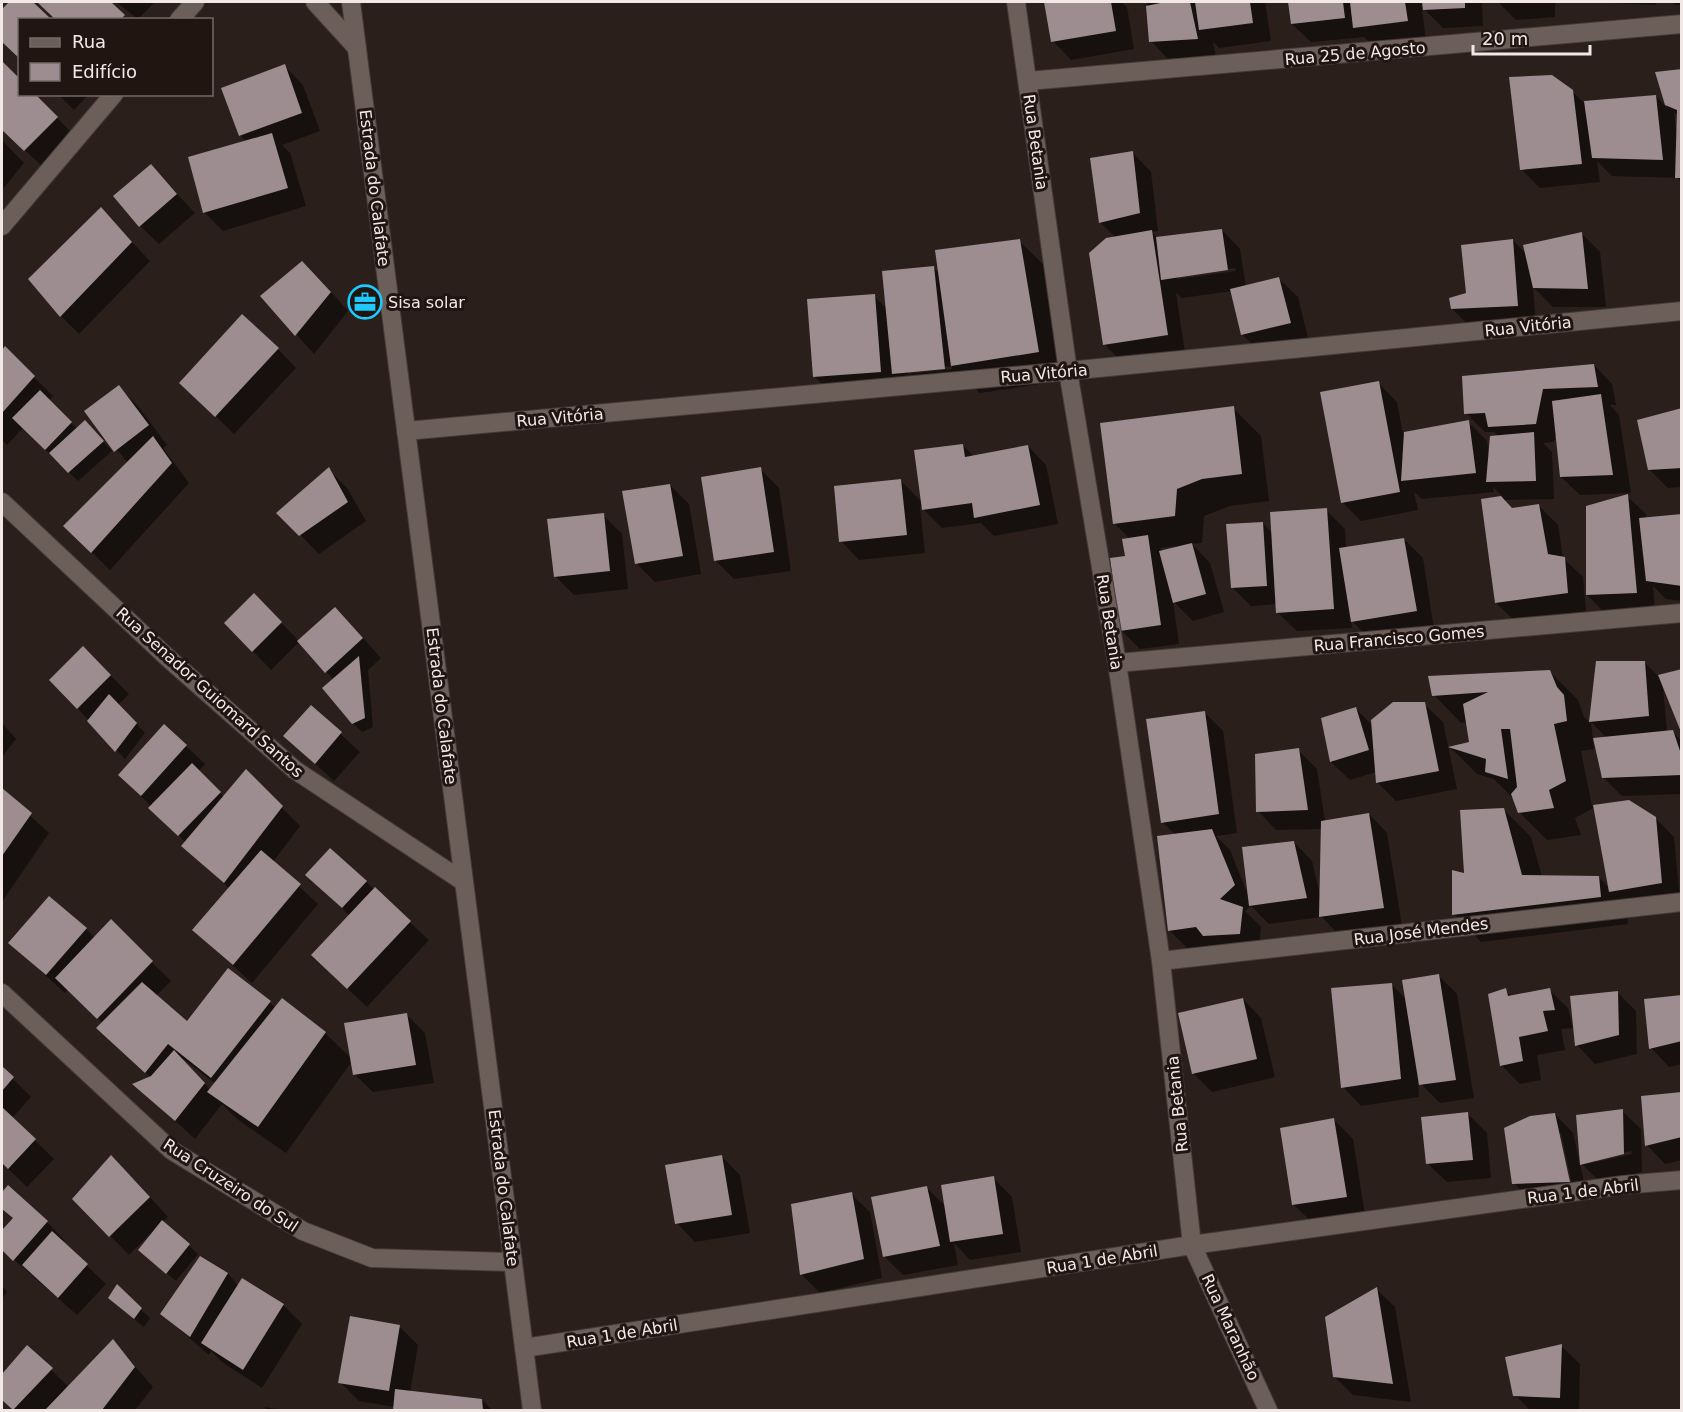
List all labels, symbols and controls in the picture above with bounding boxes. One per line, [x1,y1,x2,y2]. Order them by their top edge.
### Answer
legend [18,18,213,96]
scale bar [1473,18,1590,56]
text: 20 m [1482,28,1528,49]
text: Rua [72,31,106,52]
street label: Rua 25 de Agosto [1284,38,1426,69]
text: Edifício [72,61,137,82]
street label: Rua Betania [1019,93,1052,191]
street label: Estrada do Calafate [355,109,394,268]
office icon: Sisa solar [347,284,383,320]
place label: Sisa solar [388,293,465,312]
street label: Rua Vitória [1484,312,1572,341]
street label: Rua Vitória [1000,360,1088,387]
street label: Rua Vitória [516,404,604,431]
street label: Rua Betania [1093,573,1126,671]
street label: Rua Senador Guiomard Santos [112,603,307,781]
street label: Rua Francisco Gomes [1313,622,1485,655]
street label: Estrada do Calafate [422,627,461,786]
street label: Rua José Mendes [1353,914,1489,949]
street label: Rua Betania [1163,1055,1192,1153]
street label: Estrada do Calafate [484,1109,523,1268]
street label: Rua Cruzeiro do Sul [160,1135,302,1236]
street label: Rua 1 de Abril [1526,1175,1640,1208]
street label: Rua 1 de Abril [1045,1241,1159,1278]
street label: Rua Maranhão [1198,1271,1264,1383]
street label: Rua 1 de Abril [565,1315,679,1352]

